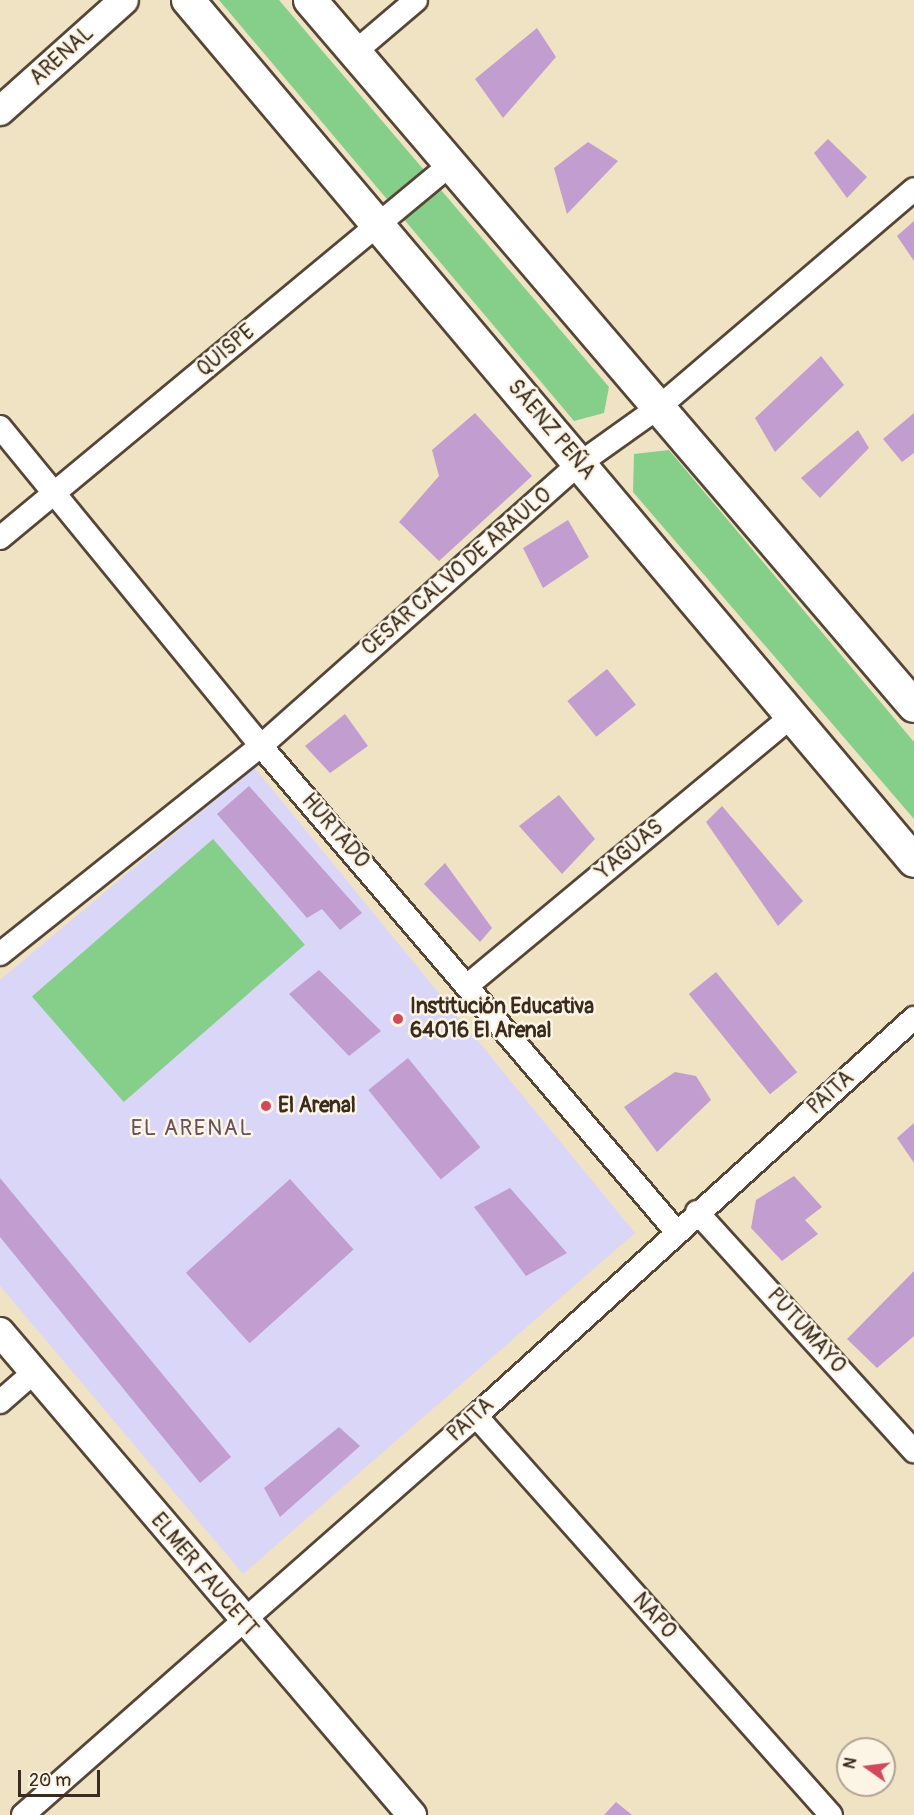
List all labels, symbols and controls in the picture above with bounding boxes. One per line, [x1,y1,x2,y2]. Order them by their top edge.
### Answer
street label: ARENAL [25,21,99,91]
street label: QUISPE [192,320,260,382]
street label: SÁENZ PEÑA [502,375,600,485]
street label: CESAR CALVO DE ARAULO [357,483,557,661]
street label: HURTADO [296,789,374,873]
street label: YAGUAS [591,815,669,885]
place label: Institución Educativa 64016 El Arenal [410,994,594,1044]
marker: Institución Educativa 64016 El Arenal [391,1012,405,1026]
street label: PAITA [803,1066,859,1120]
place label: El Arenal [278,1093,356,1119]
marker: El Arenal [259,1099,273,1113]
district label: EL ARENAL [131,1116,253,1142]
street label: PUTUMAYO [761,1283,851,1379]
street label: PAITA [443,1393,499,1447]
street label: ELMER FAUCETT [145,1508,263,1642]
street label: NAPO [627,1588,681,1644]
north arrow [836,1737,896,1797]
text: N [839,1755,861,1771]
scale bar [21,1758,104,1796]
text: 20 m [29,1769,71,1792]

